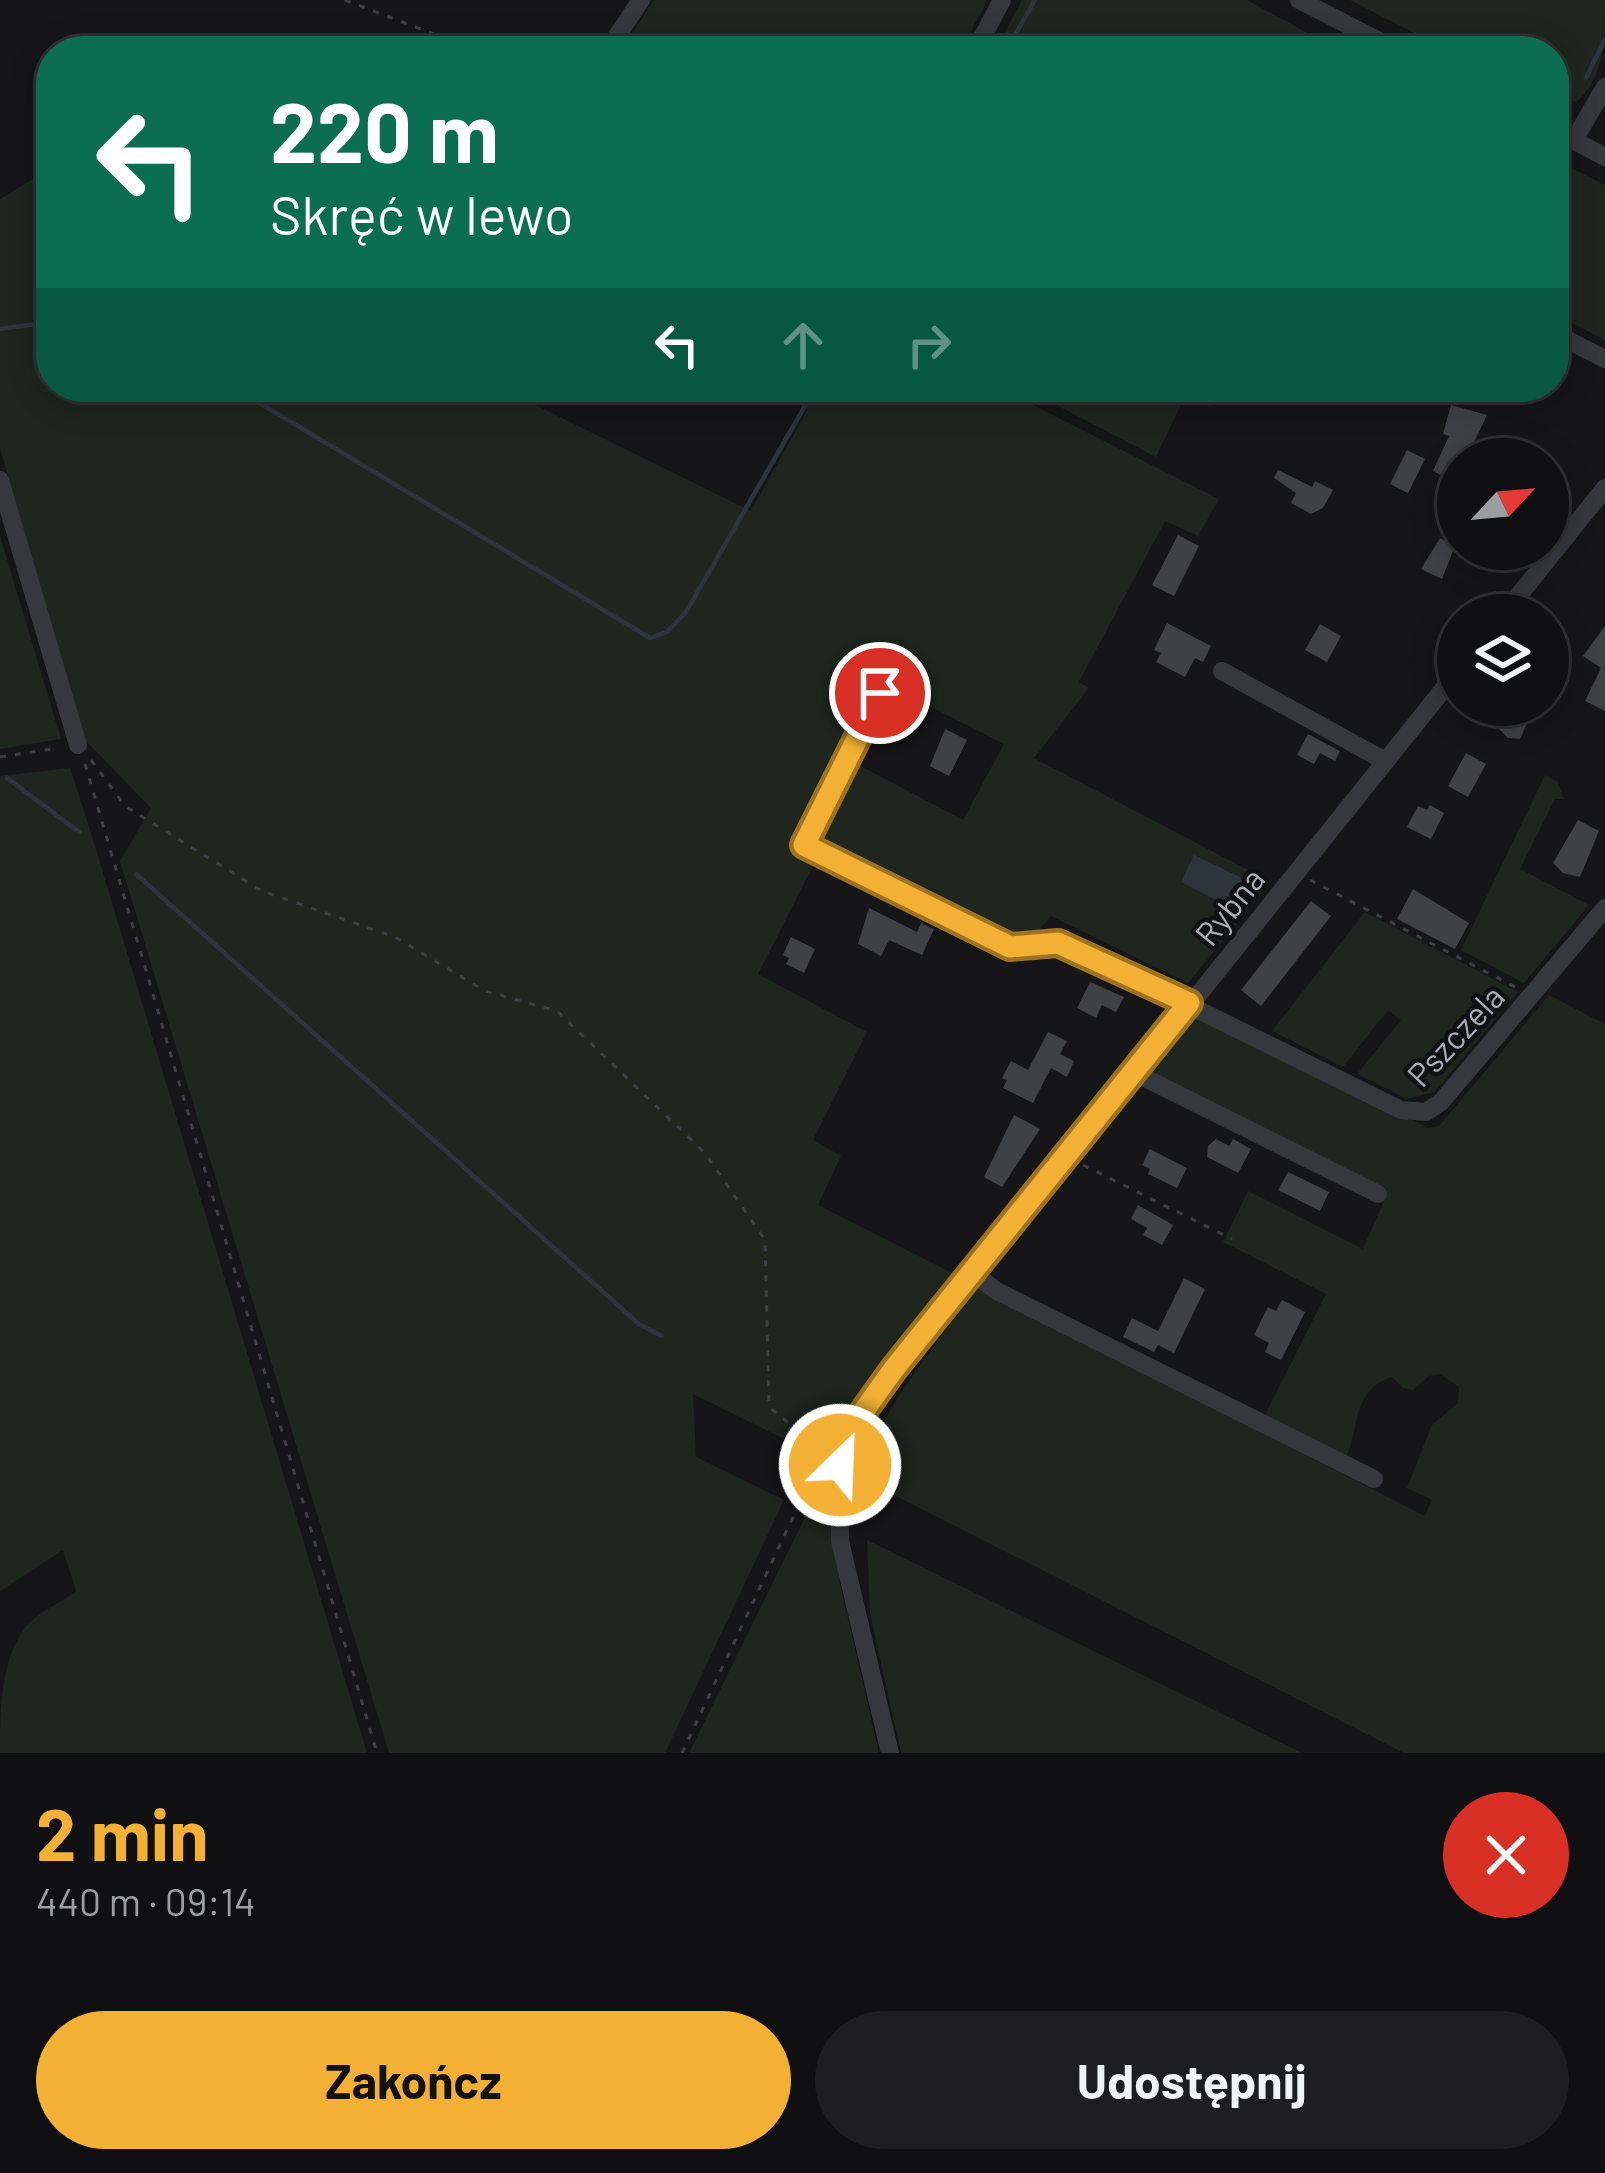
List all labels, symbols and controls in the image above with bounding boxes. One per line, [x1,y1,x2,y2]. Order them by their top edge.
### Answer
text: 220 m [270,79,499,180]
icon: left [72,84,228,240]
text: Skręć w lewo [270,181,573,246]
icon: left [644,312,710,378]
icon: ahead [770,312,836,378]
icon: right [896,312,962,378]
north arrow [1437,438,1569,570]
map controls [1437,438,1569,726]
button: layers [1437,594,1569,726]
pin [829,642,931,744]
icon: arrive [847,660,913,726]
street label: Rybna [1186,859,1272,953]
street label: Pszczela [1398,976,1512,1094]
position arrow [777,1402,903,1528]
text: 2 min [36,1789,209,1875]
button: close [1443,1792,1569,1918]
text: 440 m · 09:14 [36,1877,256,1924]
button: Zakończ [36,2011,791,2149]
button: Udostępnij [815,2011,1569,2149]

